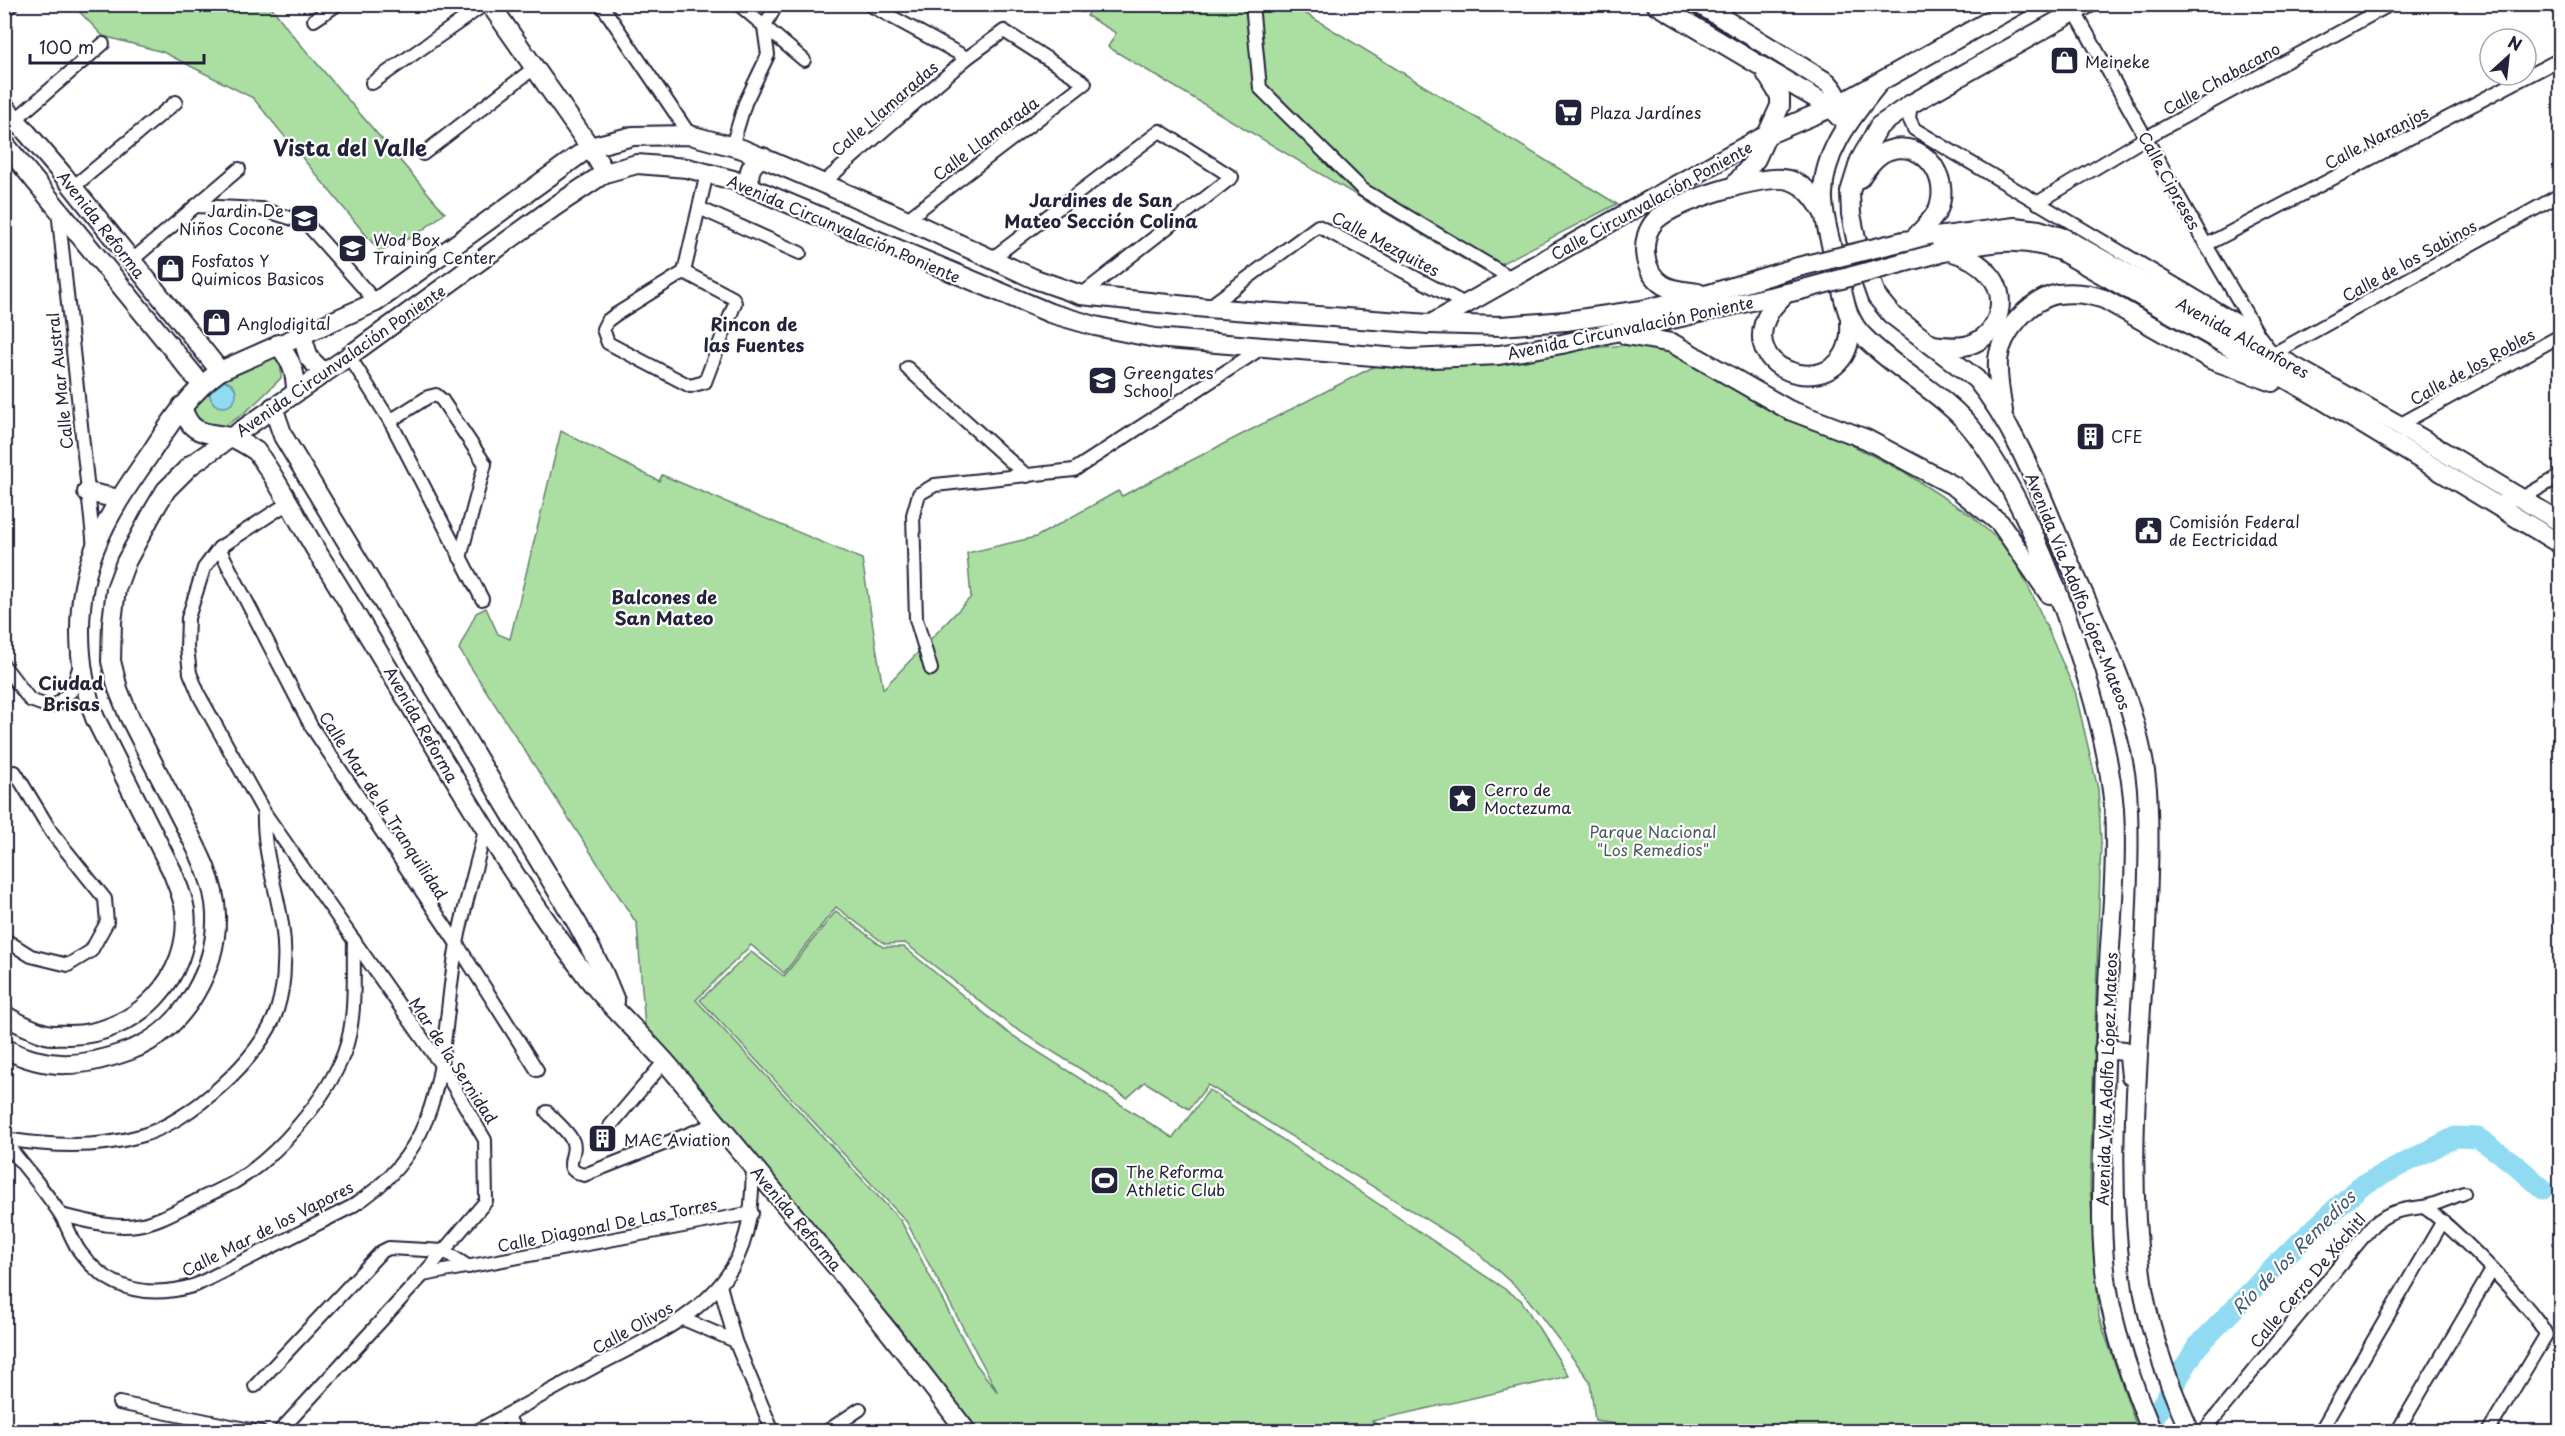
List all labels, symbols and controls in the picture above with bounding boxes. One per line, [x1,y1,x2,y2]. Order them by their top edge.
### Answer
scale bar [30,27,204,65]
north arrow [2478,27,2538,87]
text: N [2504,29,2526,56]
text: 100 m [39,33,94,60]
street label: Calle Chabacano [2158,36,2284,120]
shop icon: Meineke [2048,45,2080,77]
place label: Meineke [2085,49,2150,73]
street label: Calle Llamaradas [825,55,943,161]
street label: Calle Llamarada [927,90,1043,186]
supermarket icon: Plaza Jardínes [1553,96,1585,128]
place label: Plaza Jardínes [1590,100,1701,124]
street label: Calle Naranjos [2320,100,2432,174]
street label: Calle Cipreses [2133,126,2207,234]
district label: Vista del Valle [273,130,427,163]
street label: Calle Circunvalación Poniente [1546,135,1756,265]
street label: Avenida Reforma [52,165,152,283]
street label: Avenida Circunvalación Poniente [724,168,964,288]
district label: Jardines de San Mateo Sección Colina [1004,186,1198,234]
place label: Jardin De Niños Cocone [179,198,284,240]
school or university icon: Jardin De Niños Cocone [289,203,321,235]
street label: Calle Mezquites [1328,204,1444,282]
street label: Calle de los Sabinos [2337,213,2481,307]
place label: Wod Box Training Center [373,227,496,269]
school or university icon: Wod Box Training Center [336,232,368,264]
place label: Fosfatos Y Quimicos Basicos [191,248,324,290]
shop icon: Fosfatos Y Quimicos Basicos [154,253,186,285]
street label: Avenida Circunvalación Poniente [230,278,450,442]
street label: Avenida Circunvalación Poniente [1505,289,1755,365]
street label: Avenida Alcanfores [2172,291,2314,383]
shop icon: Anglodigital [200,307,232,339]
district label: Rincon de las Fuentes [704,310,805,358]
street label: Calle Mar Austral [40,311,78,451]
place label: Anglodigital [237,311,331,335]
street label: Calle de los Robles [2405,322,2539,410]
place label: Greengates School [1123,360,1213,402]
school or university icon: Greengates School [1086,365,1118,397]
building icon: CFE [2074,420,2106,452]
place label: CFE [2111,424,2142,448]
street label: Avenida Via Adolfo López Mateos [2020,469,2138,713]
place label: Comisión Federal de Eectricidad [2169,509,2300,551]
public building icon: Comisión Federal de Eectricidad [2132,514,2164,546]
district label: Balcones de San Mateo [611,583,717,631]
street label: Avenida Reforma [379,661,465,787]
district label: Ciudad Brisas [38,669,104,717]
street label: Calle Mar de la Tranquilidad [314,706,454,904]
place label: Cerro de Moctezuma [1484,777,1571,819]
place icon: Cerro de Moctezuma [1447,782,1479,814]
park label: Parque Nacional "Los Remedios" [1590,819,1716,861]
street label: Avenida Via Adolfo López Mateos [2090,952,2122,1206]
street label: Mar de la Sernidad [404,992,504,1128]
building icon: MAC Aviation [587,1123,619,1155]
place label: MAC Aviation [624,1127,731,1151]
place label: The Reforma Athletic Club [1126,1159,1225,1201]
street label: Avenida Reforma [746,1160,848,1276]
sports icon: The Reforma Athletic Club [1089,1164,1121,1196]
street label: Calle Mar de los Vapores [177,1174,357,1282]
water label: Río de los Remedios [2225,1183,2362,1320]
street label: Calle Diagonal De Las Torres [495,1191,719,1257]
street label: Calle Cerro De Xóchitl [2243,1207,2371,1353]
street label: Calle Olivos [587,1295,677,1359]

